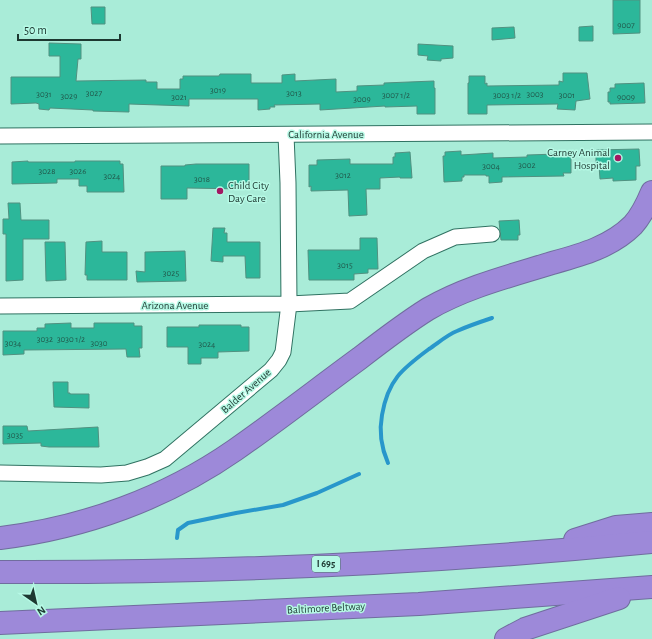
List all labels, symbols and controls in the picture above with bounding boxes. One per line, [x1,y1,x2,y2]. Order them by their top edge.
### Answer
scale bar [18,16,120,42]
house number: 9007 [617,21,635,30]
text: 50 m [24,24,47,36]
house number: 3019 [210,86,226,95]
house number: 3027 [86,89,102,98]
house number: 3013 [286,89,302,98]
house number: 3031 [36,90,52,99]
house number: 3003 [527,90,544,99]
house number: 3007 1/2 [382,91,410,100]
house number: 3003 1/2 [493,91,521,100]
house number: 3001 [559,91,575,100]
house number: 3029 [61,92,77,101]
house number: 3021 [171,93,187,102]
house number: 9009 [617,93,635,102]
house number: 3009 [353,95,371,104]
street label: California Avenue [288,129,364,140]
place label: Carney Animal Hospital [547,147,610,171]
marker: Carney Animal Hospital [613,153,623,163]
house number: 3002 [518,161,536,170]
house number: 3004 [482,162,500,171]
house number: 3028 [39,167,55,176]
house number: 3026 [70,167,86,176]
house number: 3012 [335,171,351,180]
house number: 3024 [104,172,121,181]
house number: 3018 [194,175,210,184]
place label: Child City Day Care [228,180,269,204]
marker: Child City Day Care [215,186,225,196]
house number: 3015 [337,261,353,270]
house number: 3025 [163,269,179,278]
street label: Arizona Avenue [142,300,208,311]
house number: 3032 [37,335,53,344]
house number: 3030 1/2 [57,335,85,344]
house number: 3034 [5,339,22,348]
house number: 3030 [91,339,108,348]
house number: 3024 [199,340,216,349]
street label: Balder Avenue [219,367,273,415]
house number: 3035 [7,431,23,440]
road number: I 695 [312,556,340,572]
north arrow [16,583,56,623]
street label: Baltimore Beltway [287,600,366,616]
text: N [35,604,48,618]

